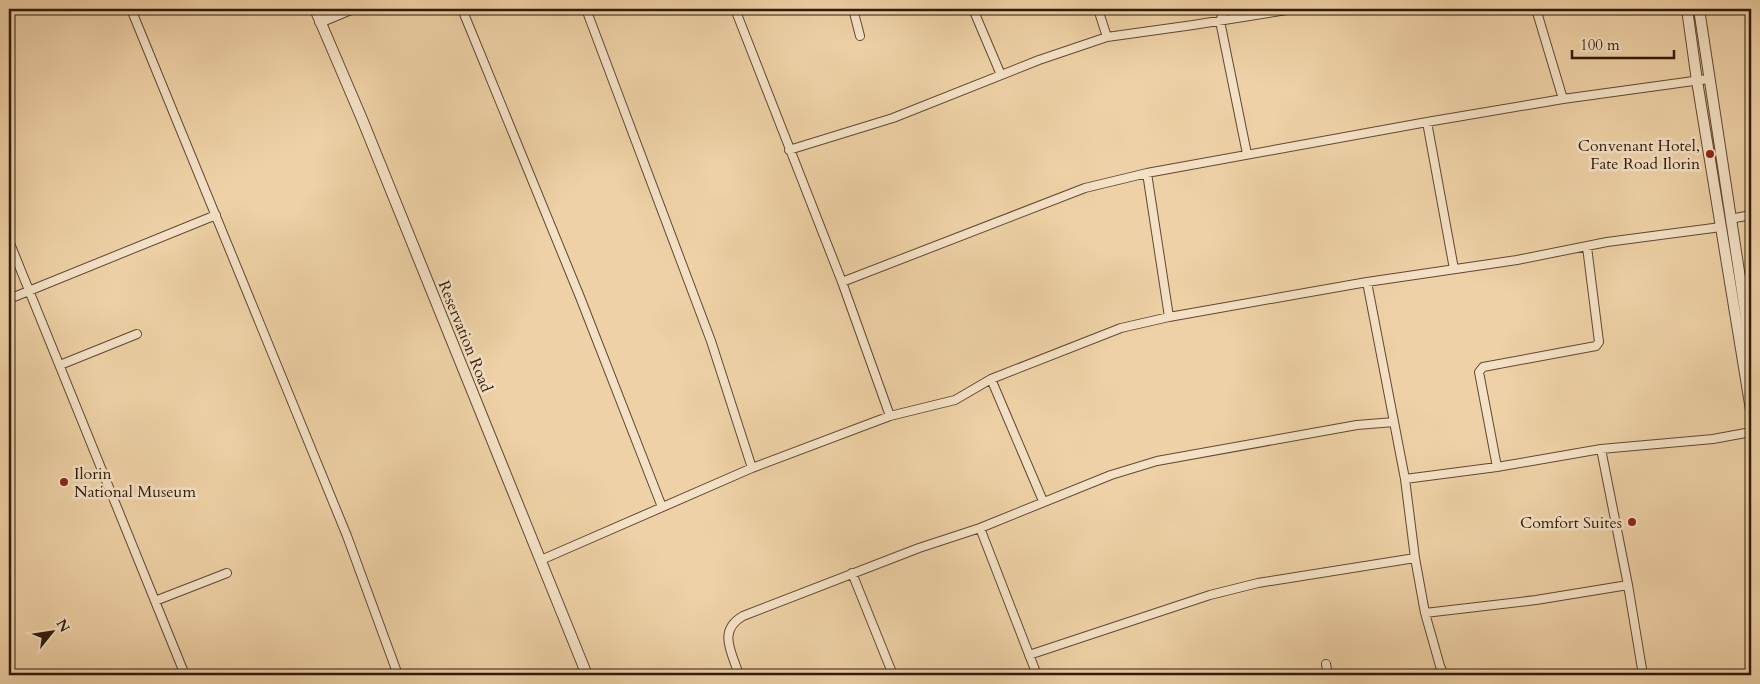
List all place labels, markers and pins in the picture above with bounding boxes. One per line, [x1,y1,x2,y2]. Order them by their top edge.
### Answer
place label: Convenant Hotel, Fate Road Ilorin [1578,135,1700,175]
marker: Convenant Hotel, Fate Road Ilorin [1704,148,1716,160]
place label: Ilorin National Museum [74,463,196,503]
marker: Ilorin National Museum [58,476,70,488]
place label: Comfort Suites [1520,512,1622,534]
marker: Comfort Suites [1626,516,1638,528]

